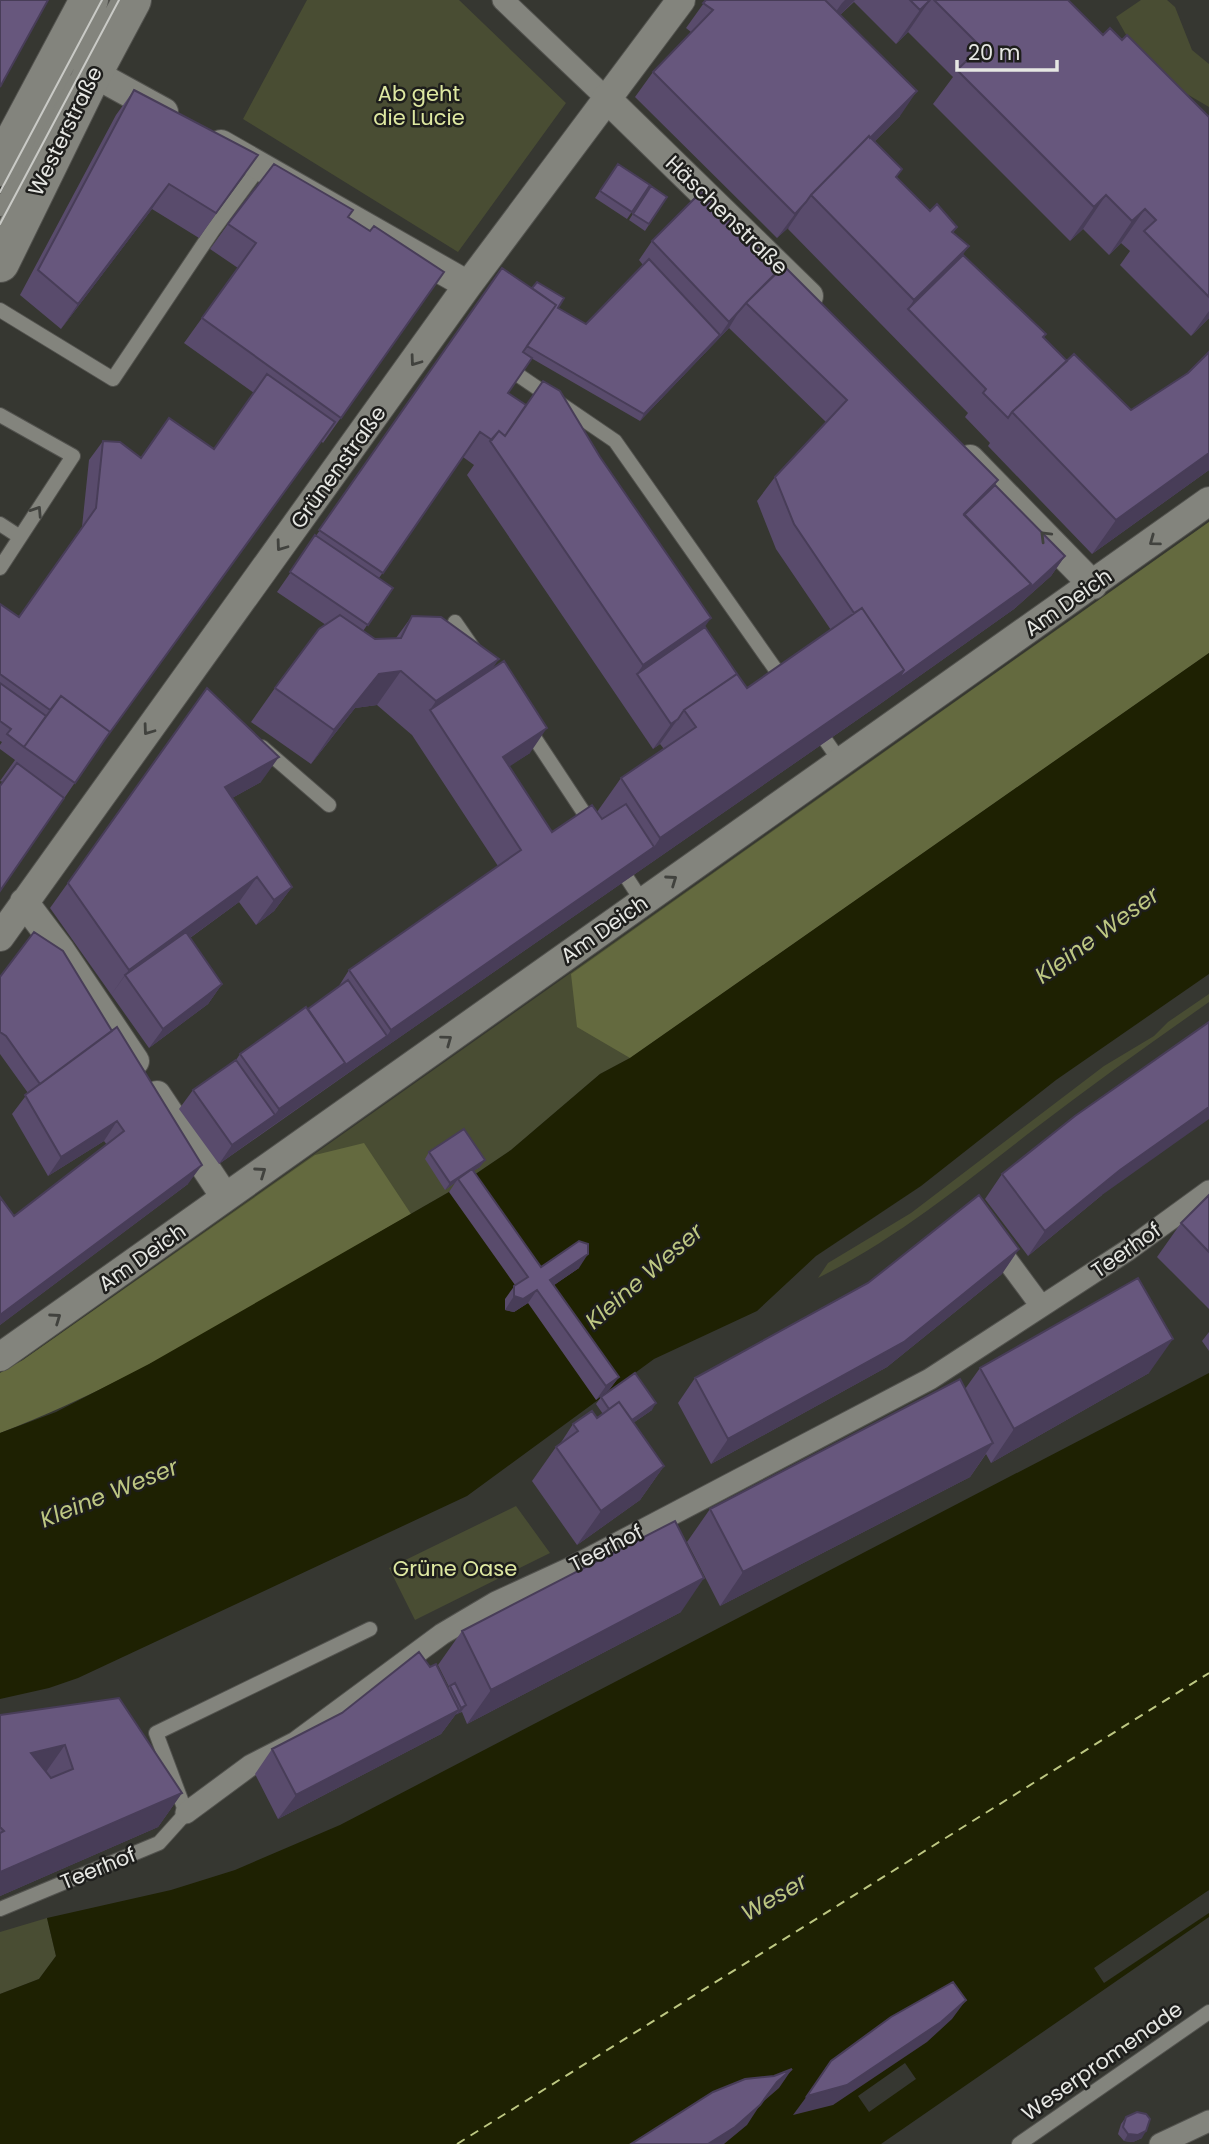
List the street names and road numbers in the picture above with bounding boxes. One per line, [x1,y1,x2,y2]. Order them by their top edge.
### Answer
street label: Westerstraße [21,61,109,201]
street label: Häschenstraße [659,149,795,281]
street label: Grünenstraße [284,400,392,534]
street label: Am Deich [1018,561,1118,643]
street label: Am Deich [554,888,654,970]
street label: Teerhof [1085,1215,1167,1285]
street label: Am Deich [92,1216,192,1298]
street label: Teerhof [564,1517,648,1579]
street label: Teerhof [56,1840,140,1896]
street label: Weserpromenade [1016,1995,1188,2127]

